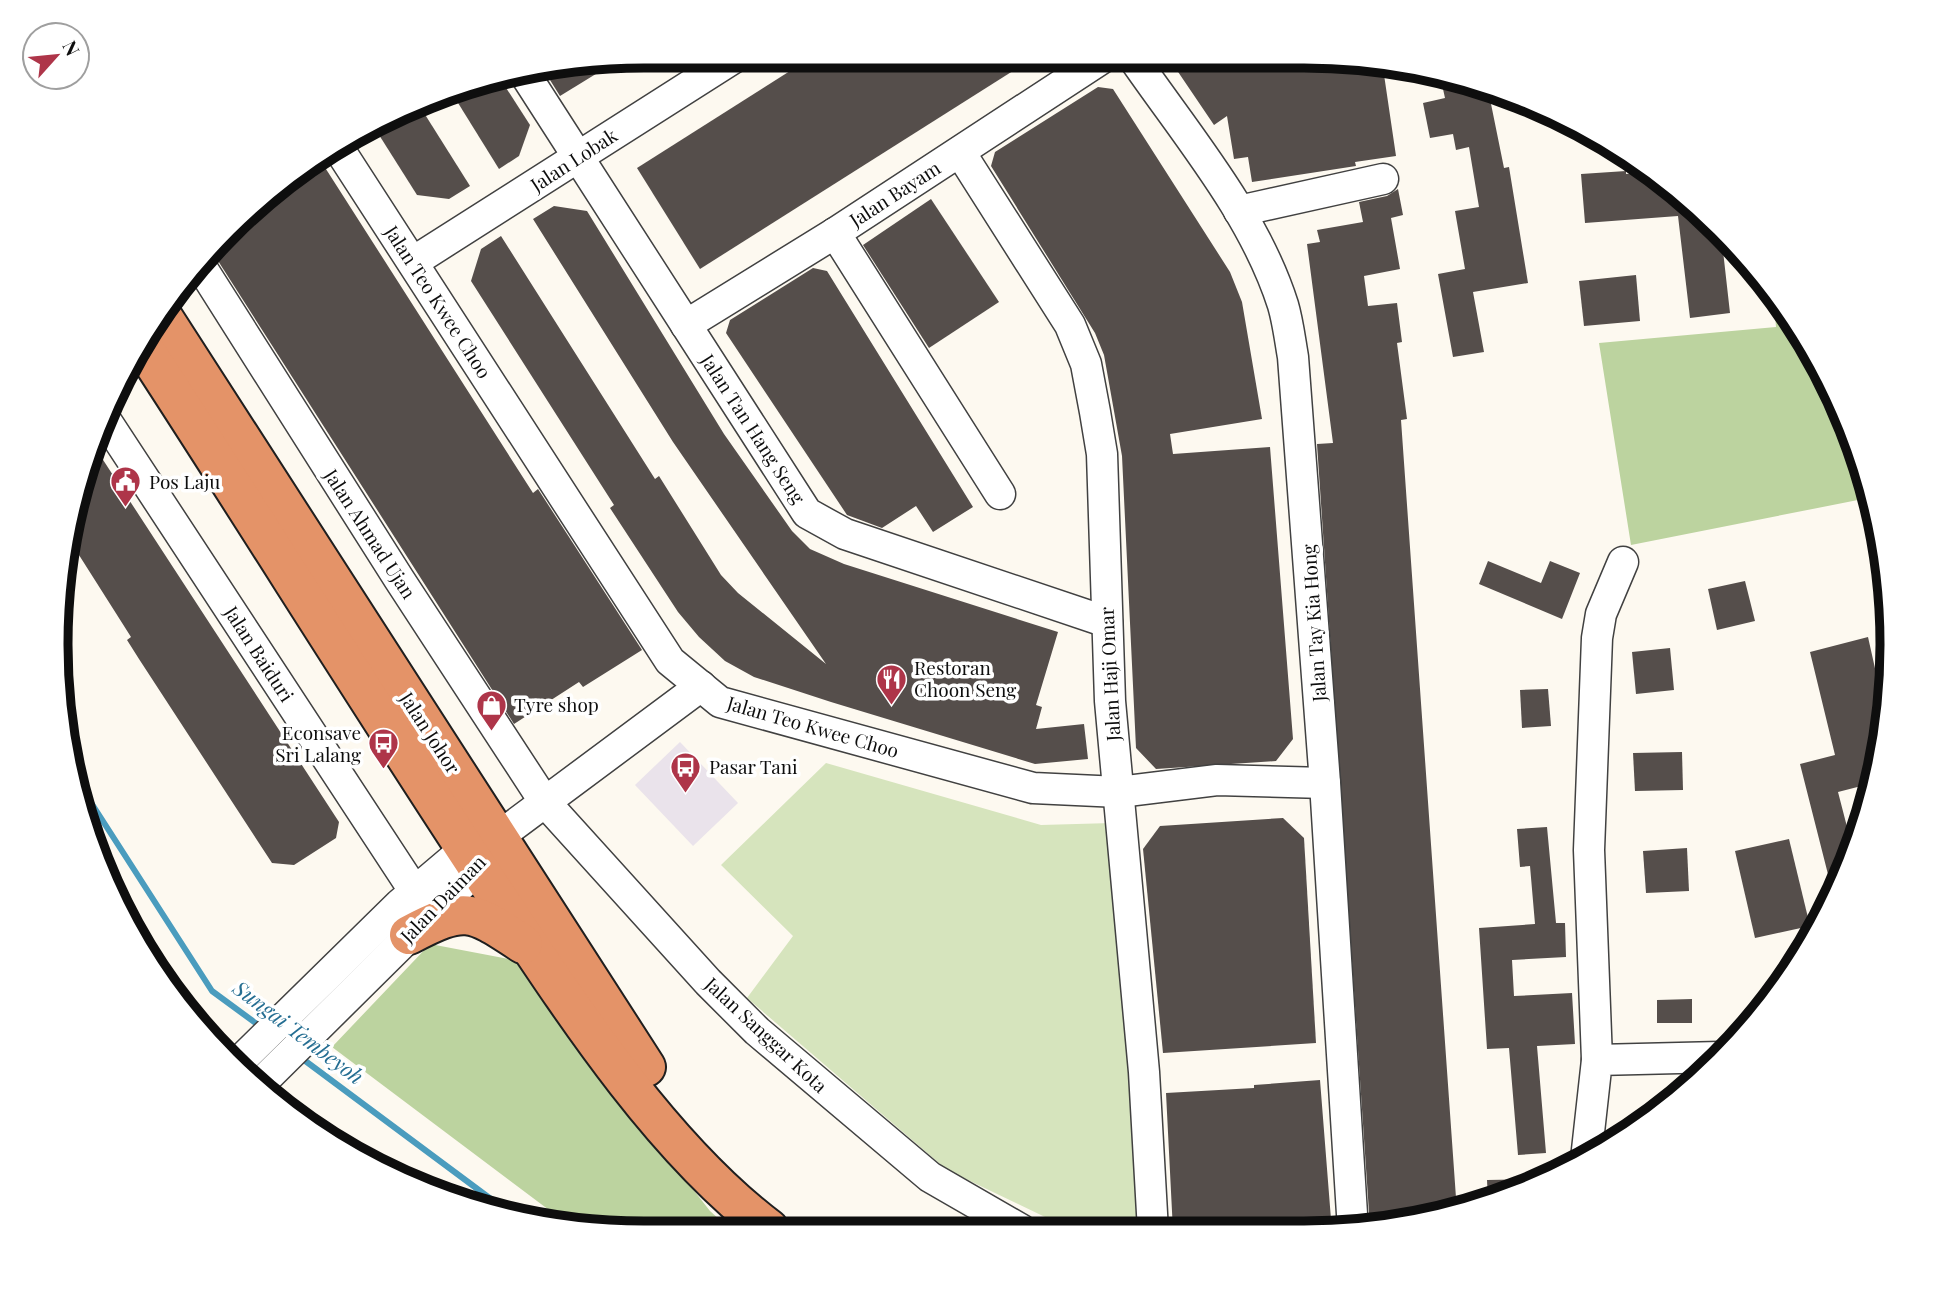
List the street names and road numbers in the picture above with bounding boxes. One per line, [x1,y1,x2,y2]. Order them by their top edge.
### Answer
street label: Jalan Lobak [524,121,622,197]
street label: Jalan Bayam [843,154,945,233]
street label: Jalan Teo Kwee Choo [379,219,498,383]
street label: Jalan Tan Hang Seng [695,348,812,508]
street label: Jalan Ahmad Ujan [319,463,423,604]
street label: Jalan Tay Kia Hong [1295,543,1332,704]
street label: Jalan Baiduri [219,600,301,707]
street label: Jalan Haji Omar [1092,606,1126,743]
street label: Jalan Johor [394,686,467,779]
street label: Jalan Teo Kwee Choo [723,689,902,763]
street label: Jalan Daiman [393,848,491,949]
street label: Jalan Sanggar Kota [699,970,834,1098]

